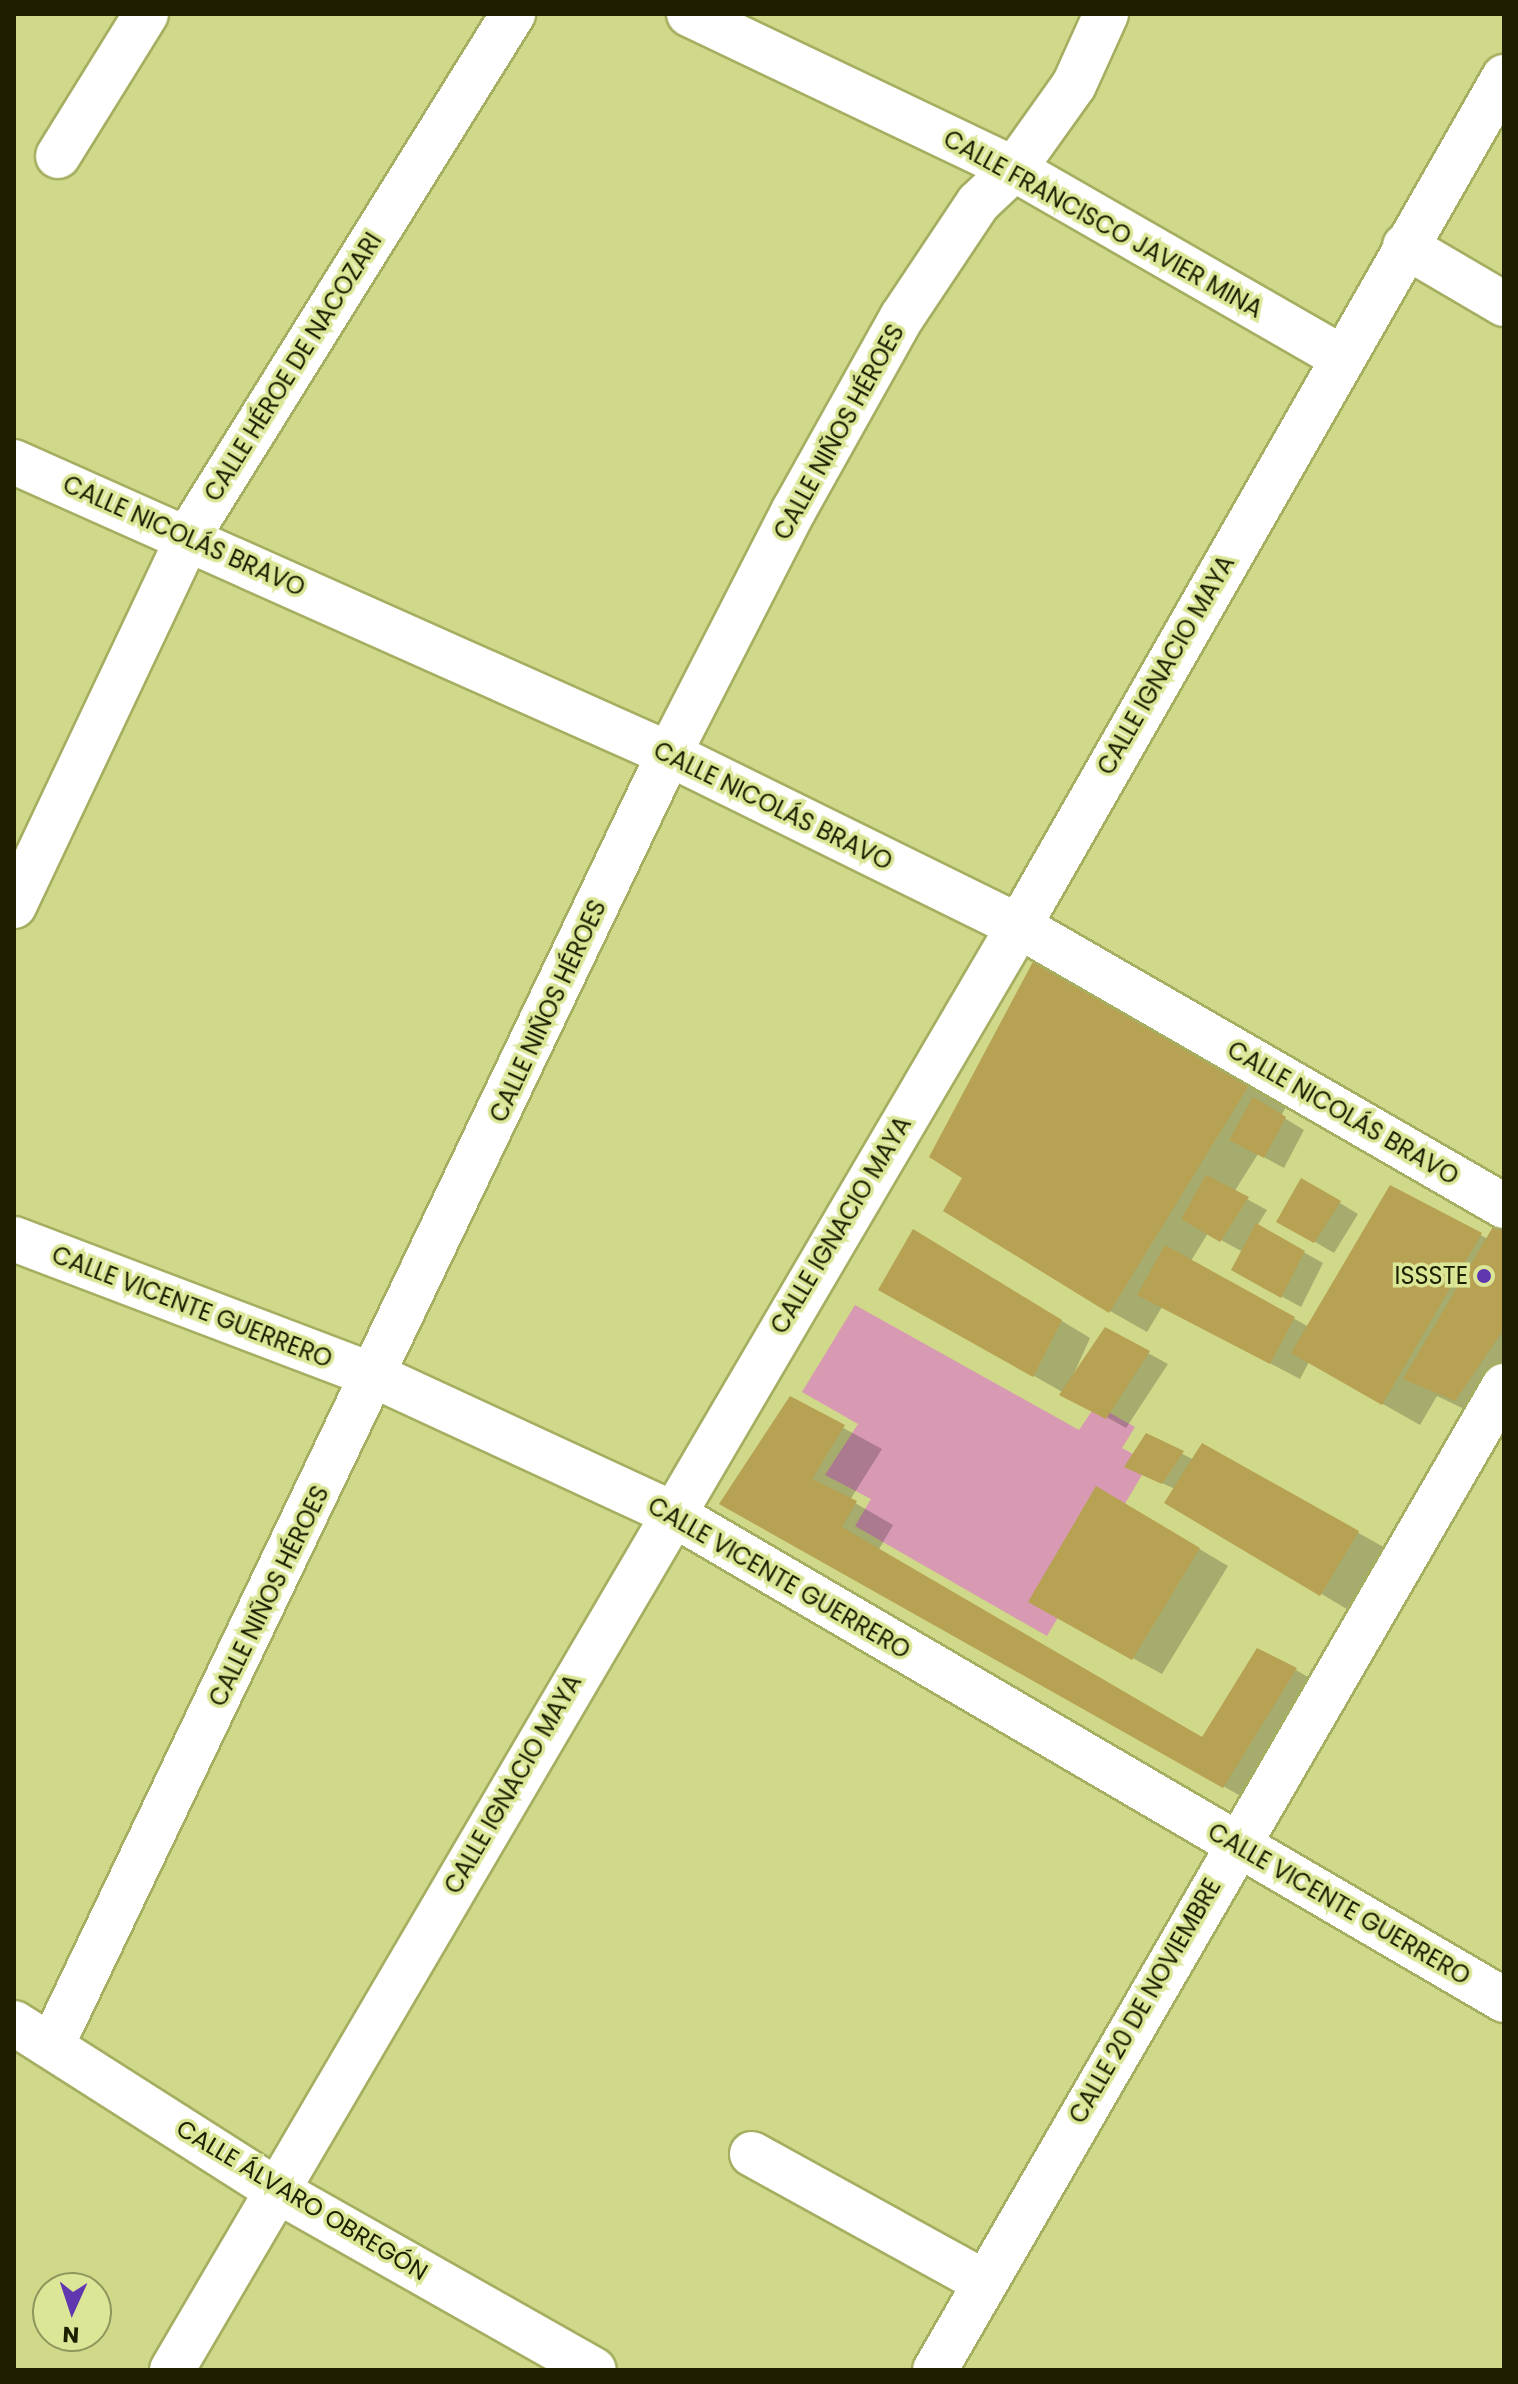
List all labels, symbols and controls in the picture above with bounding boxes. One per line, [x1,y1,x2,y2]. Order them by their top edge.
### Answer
street label: CALLE FRANCISCO JAVIER MINA [939,124,1267,324]
street label: CALLE HÉROE DE NACOZARI [198,227,388,507]
street label: CALLE NIÑOS HÉROES [768,319,910,545]
street label: CALLE NICOLÁS BRAVO [58,470,310,602]
street label: CALLE IGNACIO MAYA [1091,550,1241,780]
street label: CALLE NICOLÁS BRAVO [649,736,897,876]
street label: CALLE NIÑOS HÉROES [484,895,612,1127]
street label: CALLE NICOLÁS BRAVO [1222,1035,1464,1191]
street label: CALLE IGNACIO MAYA [765,1111,917,1339]
street label: CALLE VICENTE GUERRERO [48,1240,336,1374]
place label: ISSSTE [1395,1262,1468,1290]
marker: ISSSTE [1475,1267,1493,1285]
street label: CALLE NIÑOS HÉROES [203,1481,335,1711]
street label: CALLE VICENTE GUERRERO [643,1491,915,1665]
street label: CALLE IGNACIO MAYA [438,1669,588,1899]
street label: CALLE VICENTE GUERRERO [1203,1817,1475,1991]
street label: CALLE 20 DE NOVIEMBRE [1063,1874,1227,2128]
street label: CALLE ÁLVARO OBREGÓN [171,2114,433,2286]
north arrow [32,2272,112,2352]
text: N [62,2319,80,2350]

